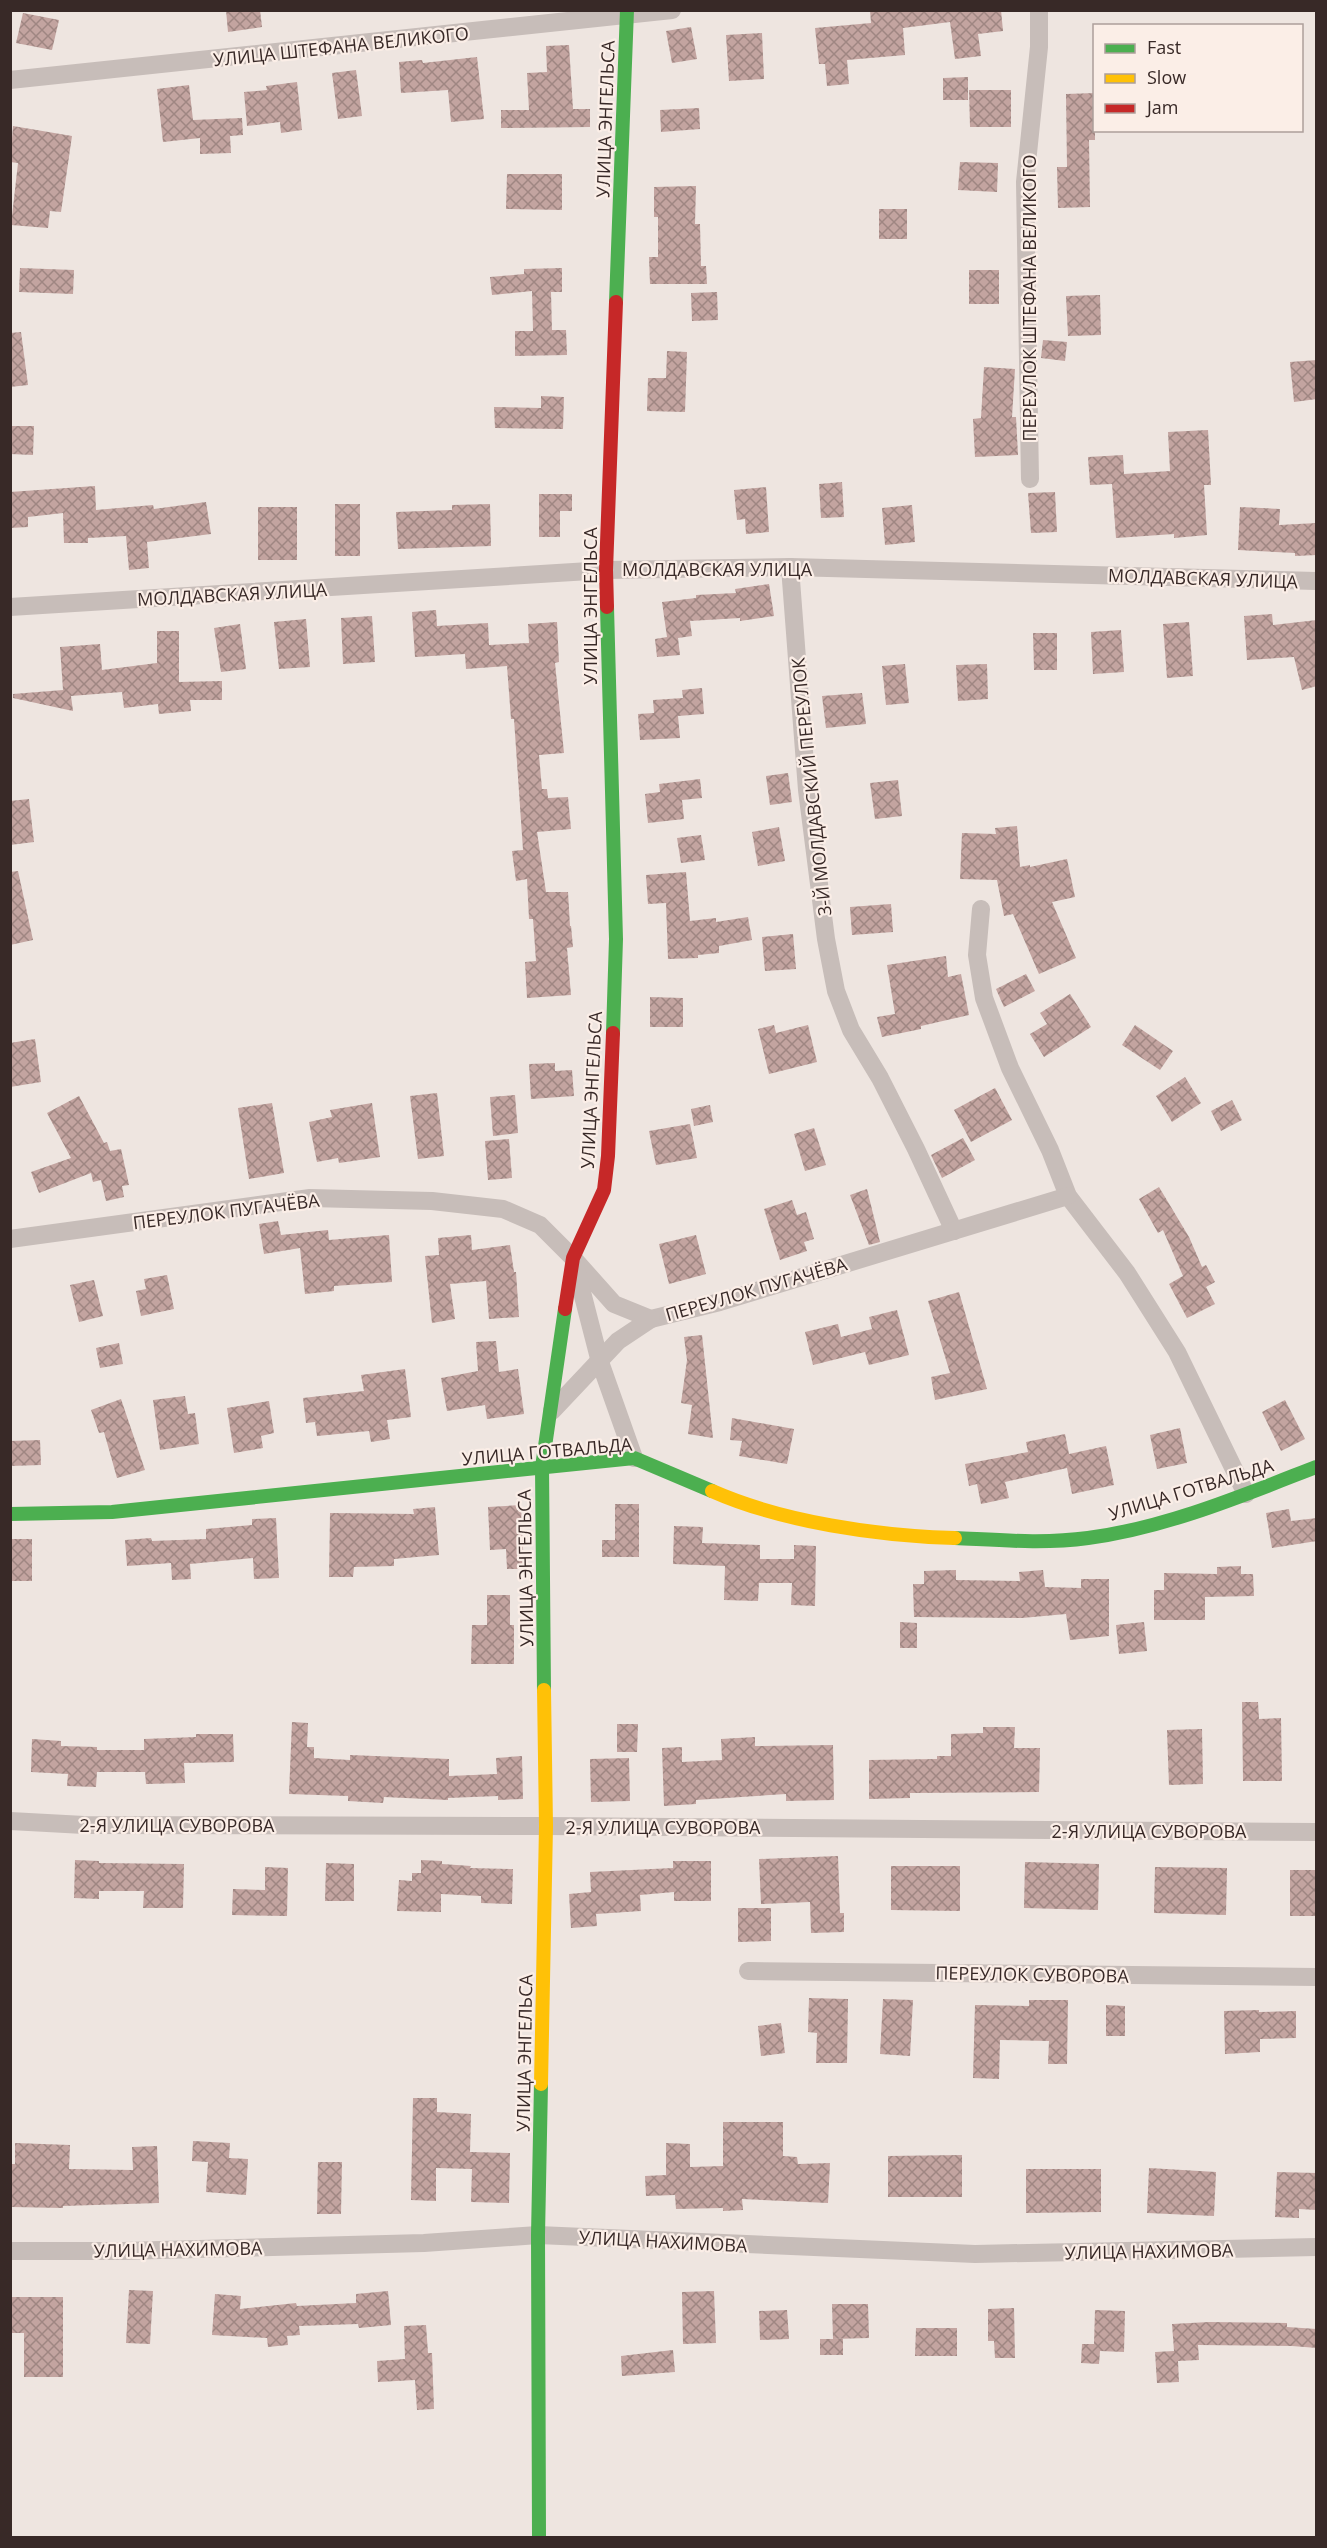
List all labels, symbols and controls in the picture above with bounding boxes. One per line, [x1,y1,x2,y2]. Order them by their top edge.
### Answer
street label: УЛИЦА ШТЕФАНА ВЕЛИКОГО [212,21,470,71]
legend [1093,24,1303,132]
text: Fast [1147,35,1181,59]
street label: УЛИЦА ЭНГЕЛЬСА [590,39,620,198]
text: Slow [1147,65,1186,89]
text: Jam [1145,95,1179,119]
street label: ПЕРЕУЛОК ШТЕФАНА ВЕЛИКОГО [1017,154,1041,442]
street label: УЛИЦА ЭНГЕЛЬСА [578,527,602,685]
street label: МОЛДАВСКАЯ УЛИЦА [622,557,813,581]
street label: МОЛДАВСКАЯ УЛИЦА [1108,563,1299,593]
street label: МОЛДАВСКАЯ УЛИЦА [136,577,328,611]
street label: 3-Й МОЛДАВСКИЙ ПЕРЕУЛОК [785,657,837,917]
street label: УЛИЦА ЭНГЕЛЬСА [575,1010,607,1169]
street label: ПЕРЕУЛОК ПУГАЧЁВА [131,1188,321,1234]
street label: ПЕРЕУЛОК ПУГАЧЁВА [662,1251,850,1326]
street label: УЛИЦА ГОТВАЛЬДА [461,1432,634,1470]
street label: УЛИЦА ГОТВАЛЬДА [1106,1452,1277,1525]
street label: УЛИЦА ЭНГЕЛЬСА [512,1488,538,1647]
street label: 2-Я УЛИЦА СУВОРОВА [80,1813,275,1837]
street label: 2-Я УЛИЦА СУВОРОВА [566,1815,761,1839]
street label: 2-Я УЛИЦА СУВОРОВА [1052,1819,1247,1843]
street label: ПЕРЕУЛОК СУВОРОВА [935,1960,1129,1988]
street label: УЛИЦА ЭНГЕЛЬСА [511,1973,537,2132]
street label: УЛИЦА НАХИМОВА [578,2225,748,2257]
street label: УЛИЦА НАХИМОВА [93,2236,263,2262]
street label: УЛИЦА НАХИМОВА [1064,2238,1234,2264]

